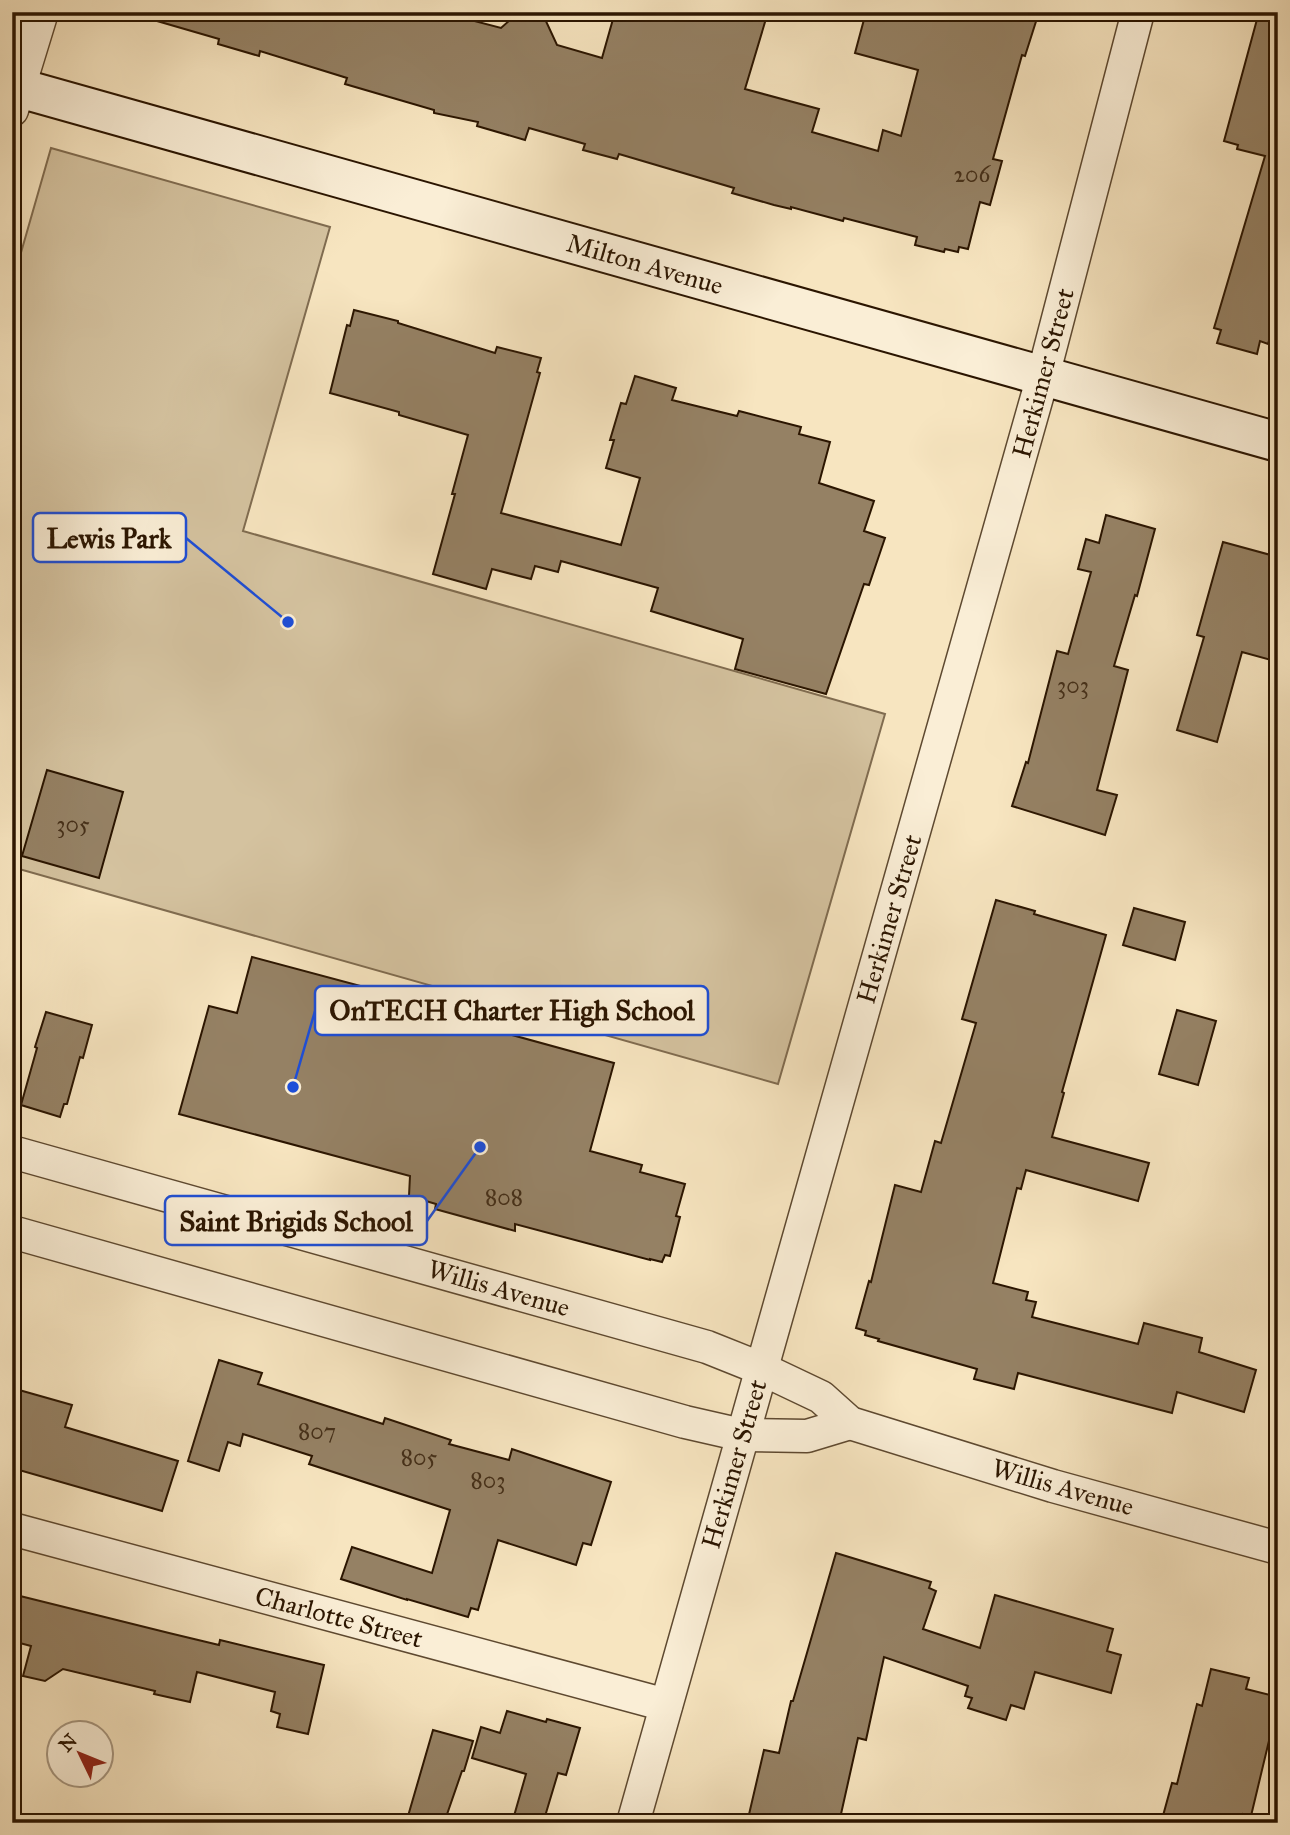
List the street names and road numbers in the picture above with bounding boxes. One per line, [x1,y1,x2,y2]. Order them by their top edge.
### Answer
street label: Milton Avenue [563,226,727,302]
street label: Herkimer Street [1005,285,1081,461]
street label: Herkimer Street [850,831,928,1007]
street label: Willis Avenue [424,1252,574,1324]
street label: Herkimer Street [695,1376,773,1552]
street label: Willis Avenue [988,1451,1138,1523]
street label: Charlotte Street [252,1579,426,1655]

